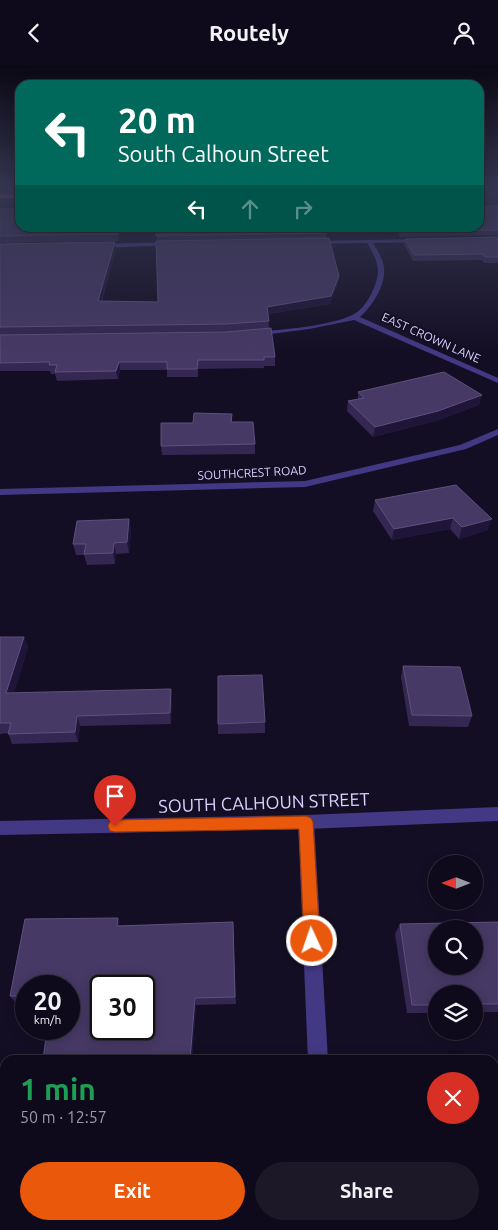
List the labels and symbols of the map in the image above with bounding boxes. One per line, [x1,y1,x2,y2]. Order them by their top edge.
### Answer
street label: EAST CROWN LANE [380,310,483,365]
street label: SOUTHCREST ROAD [197,463,307,482]
pin [94,775,136,826]
street label: SOUTH CALHOUN STREET [158,788,370,816]
north arrow [428,855,482,910]
position arrow [285,914,337,966]
speed limit sign: 30 [90,975,155,1040]

